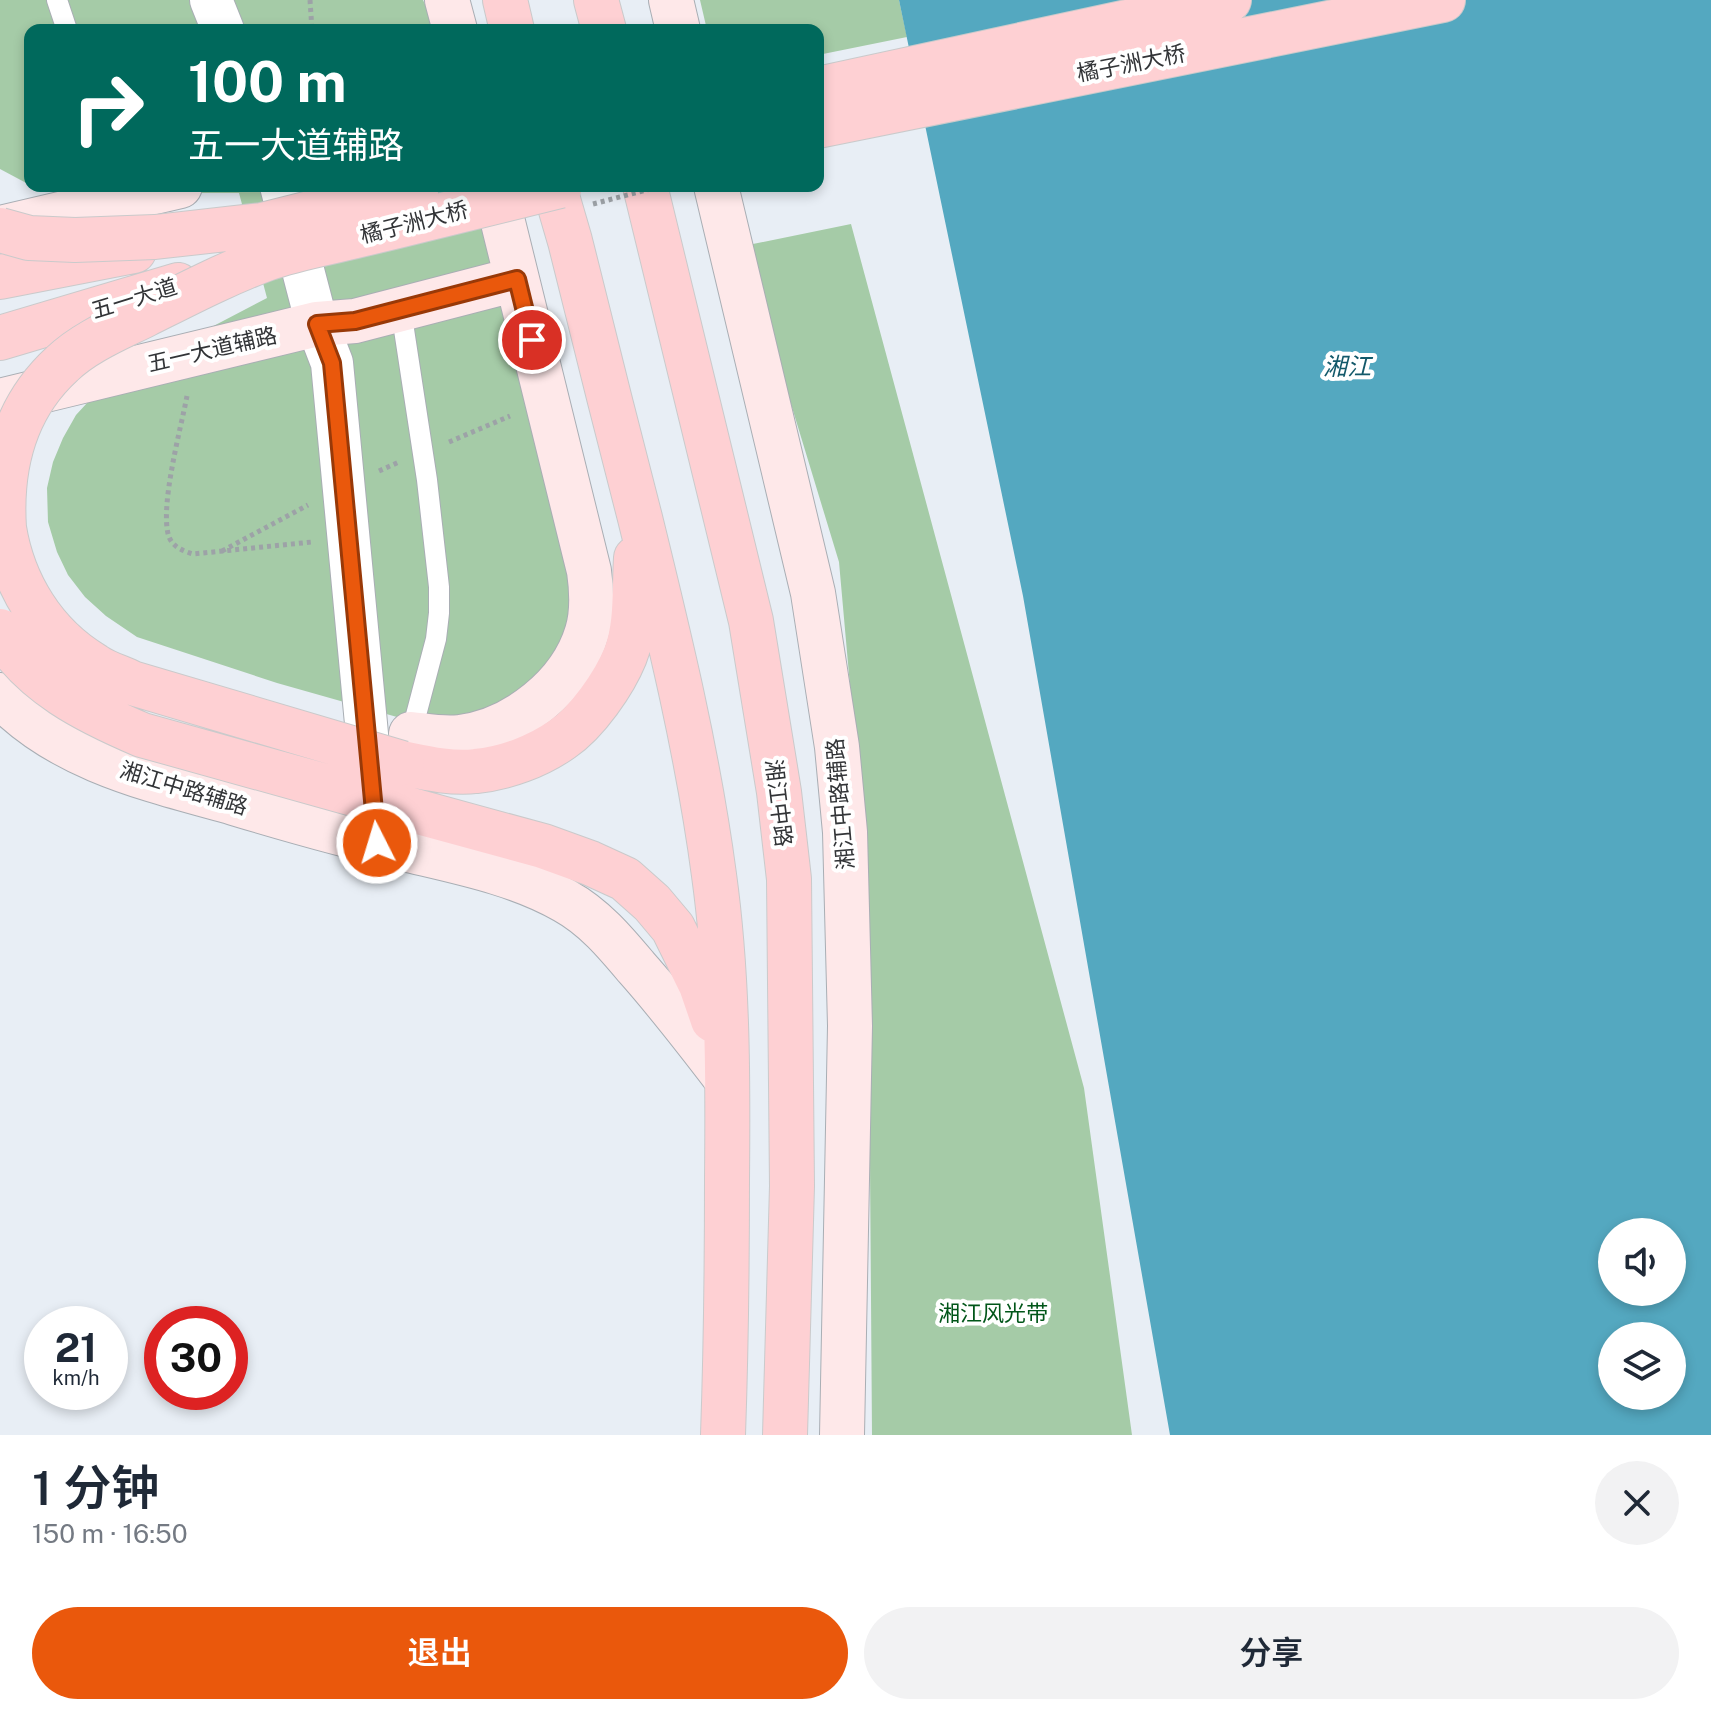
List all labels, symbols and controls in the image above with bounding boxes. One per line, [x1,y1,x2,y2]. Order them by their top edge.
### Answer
street label: 橘子洲大桥 [1075,40,1187,86]
text: 100 m [188,49,347,115]
icon: right [56,56,160,160]
text: 五一大道辅路 [188,124,404,166]
street label: 橘子洲大桥 [357,196,471,248]
street label: 五一大道 [88,273,180,323]
pin [498,306,566,374]
icon: arrive [510,318,554,362]
street label: 五一大道辅路 [145,321,279,377]
water label: 湘江 [1323,352,1374,380]
street label: 湘江中路辅路 [821,737,859,871]
street label: 湘江中路辅路 [117,756,251,820]
street label: 湘江中路 [761,758,797,848]
position arrow [335,801,419,885]
map controls [1598,1218,1686,1410]
button: sound [1598,1218,1686,1306]
park label: 湘江风光带 [938,1300,1048,1326]
speed limit sign: 30 [144,1306,248,1410]
button: layers [1598,1322,1686,1410]
text: 21 [55,1324,97,1371]
text: km/h [52,1366,100,1390]
text: 1 分钟 [32,1459,159,1516]
button: close [1595,1461,1679,1545]
text: 150 m · 16:50 [32,1518,188,1549]
button: 退出 [32,1607,848,1699]
button: 分享 [864,1607,1679,1699]

